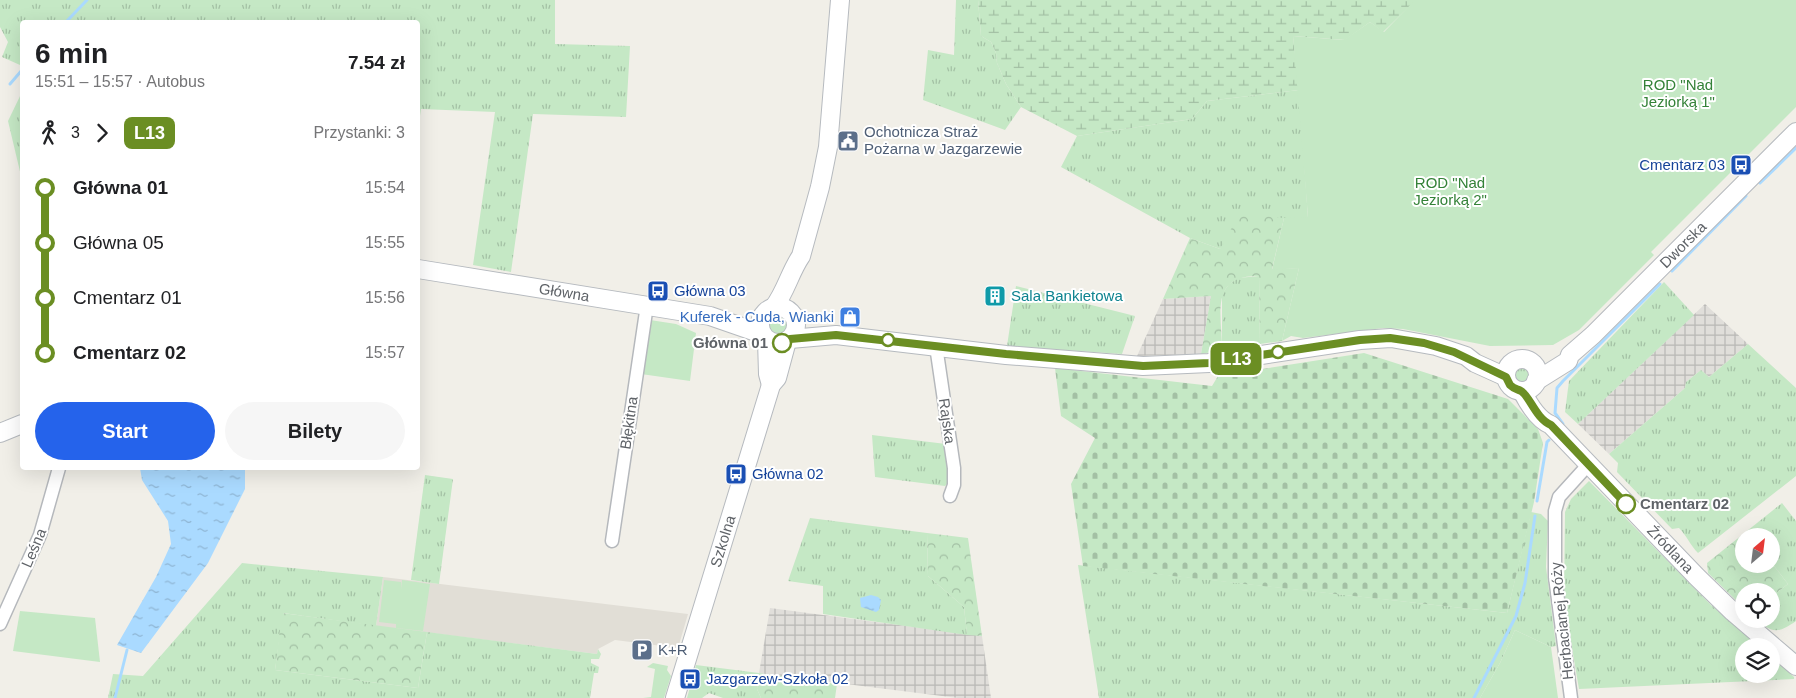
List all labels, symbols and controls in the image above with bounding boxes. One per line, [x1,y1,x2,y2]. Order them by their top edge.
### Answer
text: 6 min [35,38,108,69]
text: 7.54 zł [348,52,405,73]
text: 15:51 – 15:57 · Autobus [35,73,205,90]
park label: ROD "Nad Jeziorką 1" [1641,76,1715,110]
icon: walk [35,119,63,147]
icon: forward [88,119,116,147]
text: L13 [134,123,165,143]
place label: Ochotnicza Straż Pożarna w Jazgarzewie [864,123,1022,157]
text: 3 [71,124,80,141]
text: Przystanki: 3 [313,124,405,141]
public building icon: Ochotnicza Straż Pożarna w Jazgarzewie [836,129,860,153]
bus stop icon: Cmentarz 03 [1729,153,1753,177]
place label: Cmentarz 03 [1639,156,1725,173]
park label: ROD "Nad Jeziorką 2" [1413,174,1487,208]
text: Główna 01 [73,177,168,198]
text: 15:54 [365,179,405,196]
street label: Dworska [1656,217,1710,271]
text: Główna 05 [73,232,164,253]
text: 15:55 [365,234,405,251]
bus stop icon: Główna 03 [646,279,670,303]
street label: Główna [538,280,591,305]
place label: Główna 03 [674,282,746,299]
building icon: Sala Bankietowa [983,284,1007,308]
text: Cmentarz 01 [73,287,182,308]
place label: Sala Bankietowa [1011,287,1123,304]
text: 15:56 [365,289,405,306]
shop icon: Kuferek - Cuda, Wianki [838,305,862,329]
place label: Kuferek - Cuda, Wianki [680,308,834,325]
marker: Główna 01 [772,333,792,353]
unlabelled marker [881,333,895,347]
place label: Główna 01 [693,334,768,351]
text: Cmentarz 02 [73,342,186,363]
line badge: L13 [1207,343,1265,375]
text: 15:57 [365,344,405,361]
unlabelled marker [1271,345,1285,359]
text: L13 [1220,349,1252,369]
street label: Błękitna [616,395,641,451]
street label: Rajska [936,397,959,445]
button: Start [35,402,215,460]
button: Bilety [225,402,405,460]
bus stop icon: Główna 02 [724,462,748,486]
place label: Główna 02 [752,465,824,482]
marker: Cmentarz 02 [1616,494,1636,514]
place label: Cmentarz 02 [1640,495,1729,512]
street label: Szkolna [707,512,739,569]
street label: Źródlana [1644,522,1698,577]
street label: Leśna [18,525,50,570]
north arrow [1735,528,1780,572]
map controls [1735,528,1780,683]
street label: Herbacianej Róży [1547,561,1576,681]
button: locate [1735,583,1780,628]
parking icon: K+R [630,638,654,662]
button: layers [1735,638,1780,683]
place label: K+R [658,641,688,658]
bus stop icon: Jazgarzew-Szkoła 02 [678,667,702,691]
place label: Jazgarzew-Szkoła 02 [706,670,849,687]

